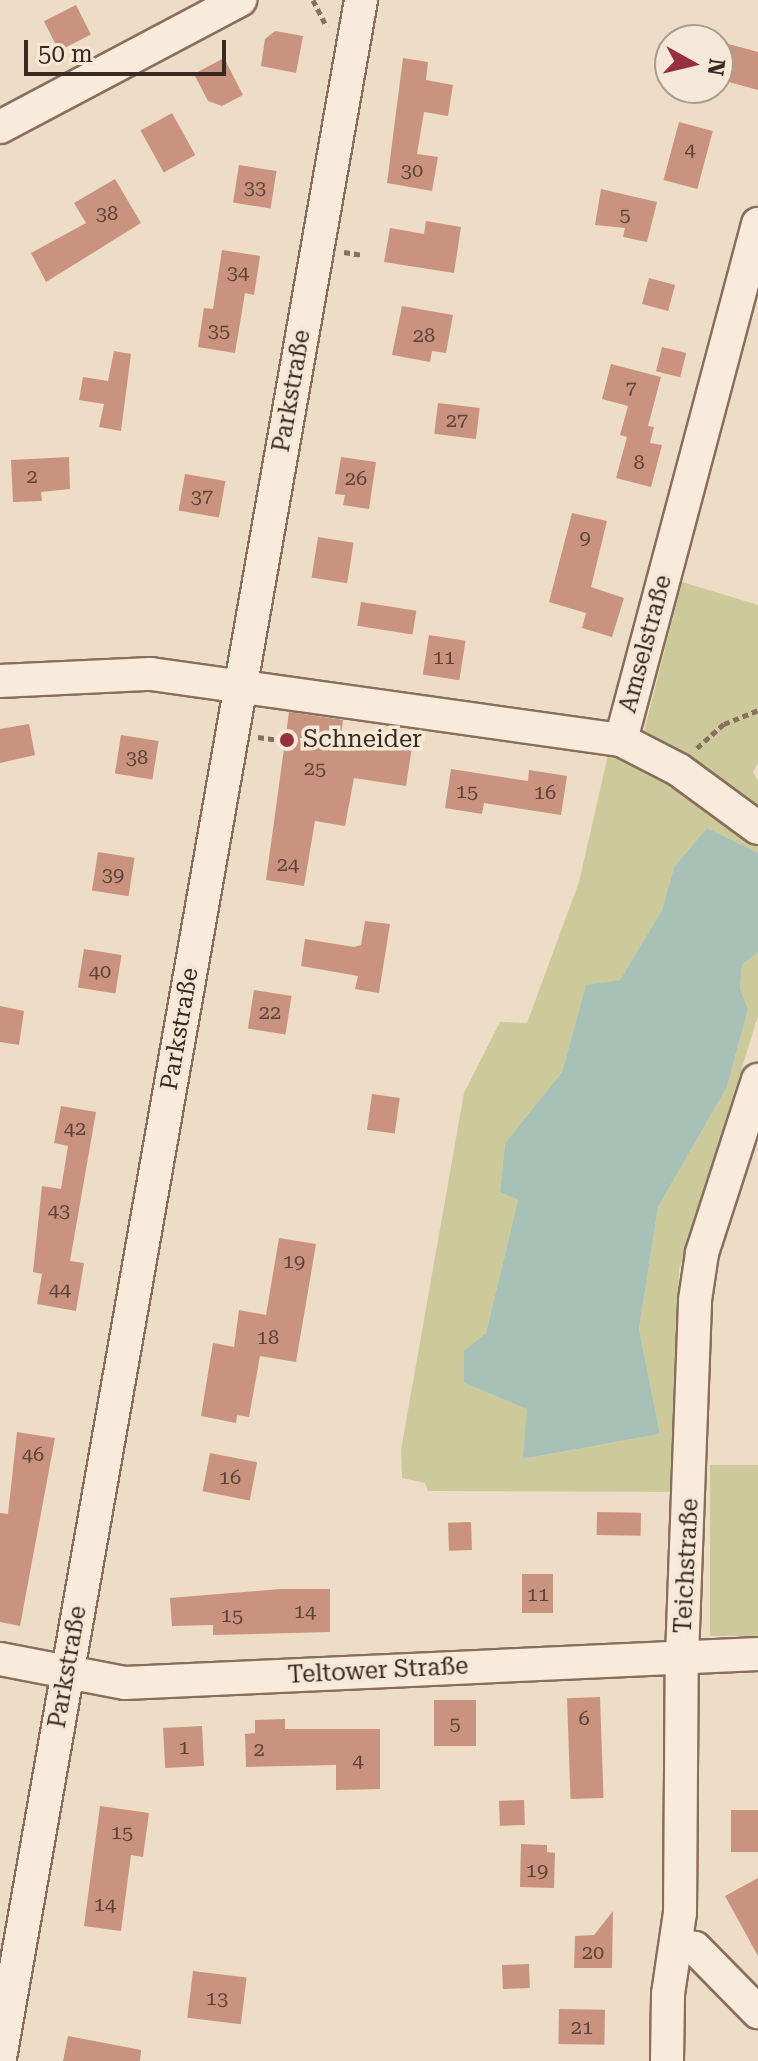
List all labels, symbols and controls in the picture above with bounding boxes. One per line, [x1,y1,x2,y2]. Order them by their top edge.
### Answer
scale bar [28,24,230,74]
north arrow [654,24,734,104]
text: 50 m [38,40,93,68]
text: N [703,57,730,77]
house number: 4 [684,137,696,161]
house number: 30 [401,158,423,182]
house number: 33 [244,175,266,199]
house number: 38 [96,201,118,225]
house number: 5 [619,202,631,226]
house number: 34 [227,260,249,284]
house number: 35 [208,318,230,342]
house number: 28 [413,323,435,347]
street label: Parkstraße [267,328,317,454]
house number: 7 [625,376,637,400]
house number: 27 [446,408,468,432]
house number: 8 [633,450,645,474]
house number: 2 [26,464,38,488]
house number: 26 [345,466,367,490]
house number: 37 [191,484,213,508]
house number: 9 [579,525,591,549]
street label: Amselstraße [614,572,678,716]
house number: 11 [433,645,455,669]
place label: Schneider [303,726,422,754]
marker: Schneider [278,731,296,749]
house number: 38 [126,745,148,769]
house number: 25 [304,756,326,780]
house number: 15 [456,779,478,803]
house number: 16 [534,780,556,804]
house number: 24 [277,852,299,876]
house number: 39 [102,862,124,886]
house number: 40 [89,959,111,983]
street label: Parkstraße [155,966,205,1092]
house number: 22 [259,1000,281,1024]
house number: 42 [64,1116,86,1140]
house number: 43 [48,1198,70,1222]
house number: 19 [283,1249,305,1273]
house number: 44 [49,1277,71,1301]
house number: 18 [257,1325,279,1349]
house number: 46 [22,1442,44,1466]
house number: 16 [219,1465,241,1489]
street label: Teichstraße [669,1498,705,1634]
house number: 11 [527,1582,549,1606]
house number: 14 [294,1599,316,1623]
house number: 15 [221,1603,243,1627]
street label: Parkstraße [43,1604,93,1730]
street label: Teltower Straße [287,1652,469,1690]
house number: 6 [578,1706,590,1730]
house number: 5 [449,1711,461,1735]
house number: 1 [178,1735,190,1759]
house number: 2 [253,1737,265,1761]
house number: 4 [352,1748,364,1772]
house number: 15 [111,1820,133,1844]
house number: 19 [526,1858,548,1882]
house number: 14 [94,1892,116,1916]
house number: 20 [582,1940,604,1964]
house number: 13 [206,1986,228,2010]
house number: 21 [571,2015,593,2039]

